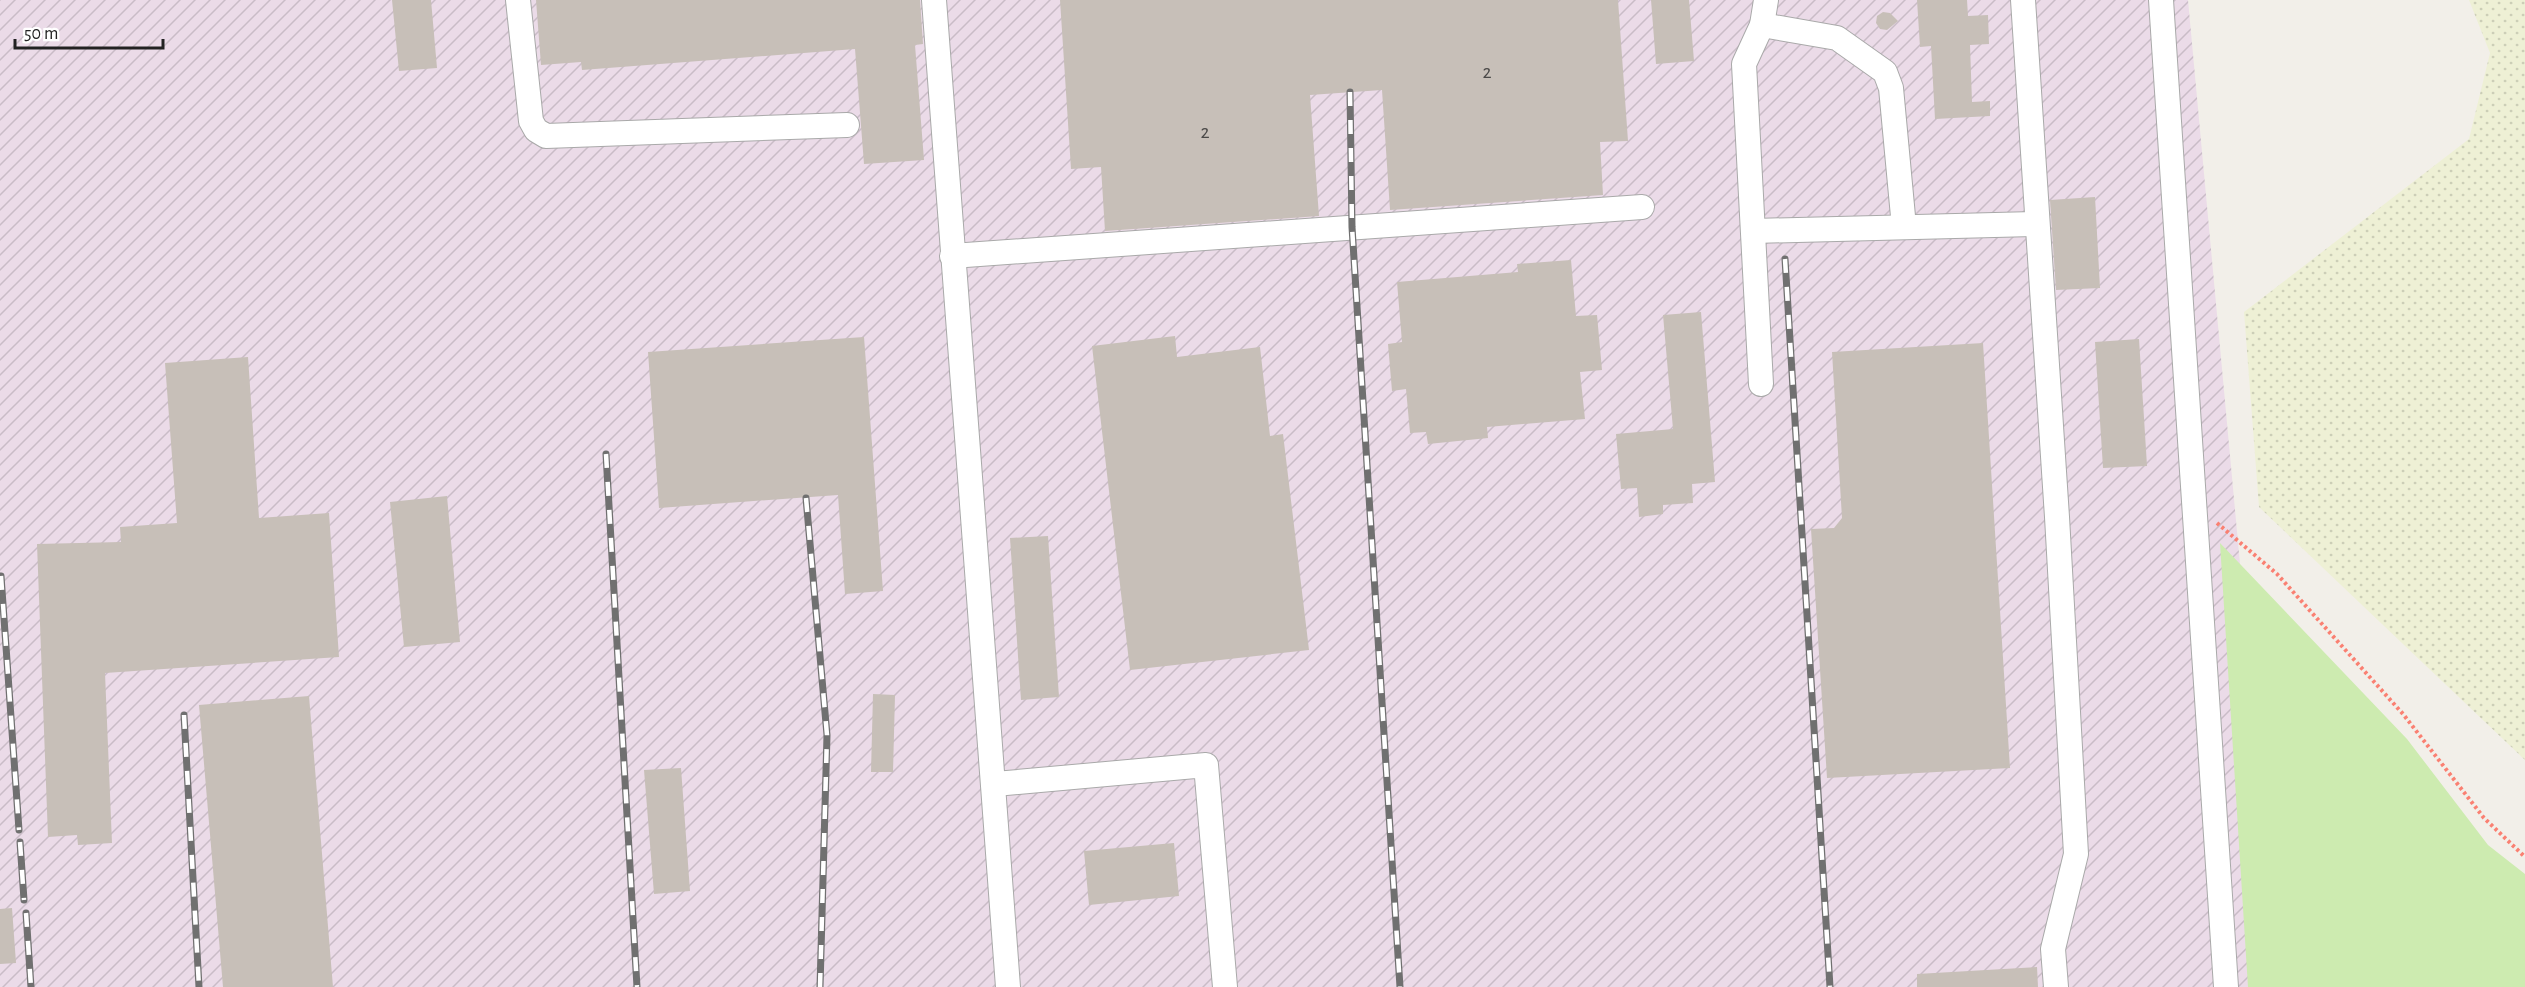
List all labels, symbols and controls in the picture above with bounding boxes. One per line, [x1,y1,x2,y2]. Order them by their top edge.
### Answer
scale bar [15,12,164,50]
text: 50 m [24,25,58,43]
house number: 2 [1482,62,1492,82]
house number: 2 [1200,122,1210,142]

